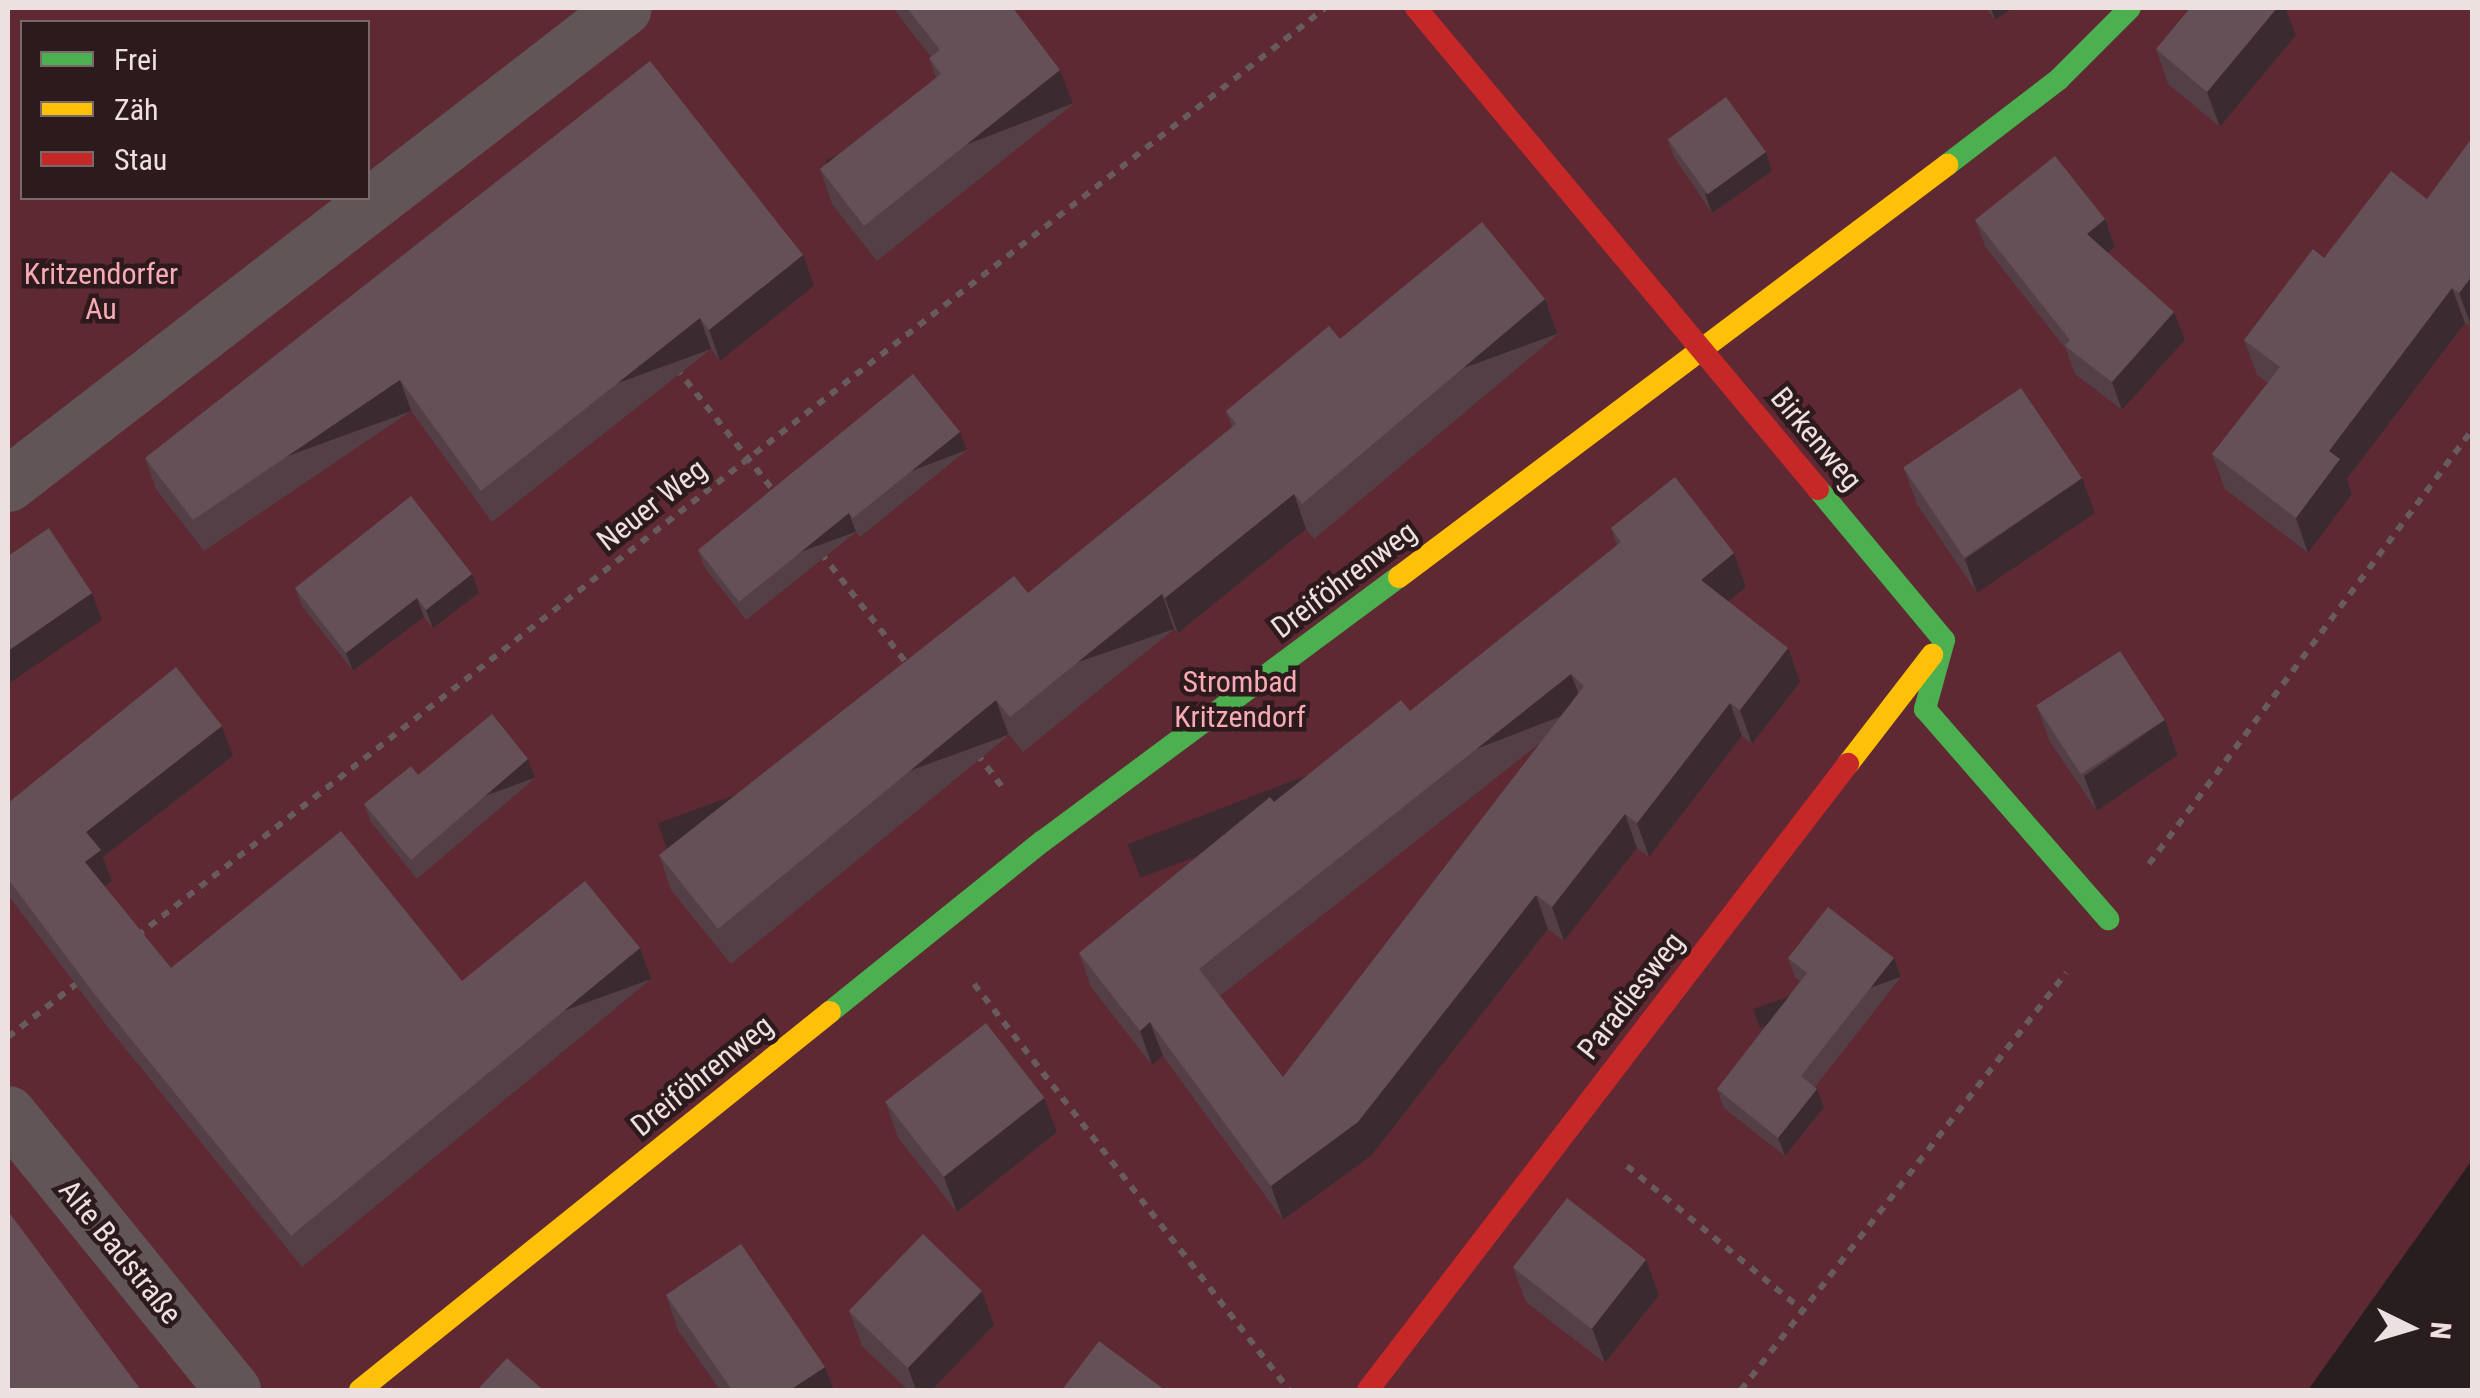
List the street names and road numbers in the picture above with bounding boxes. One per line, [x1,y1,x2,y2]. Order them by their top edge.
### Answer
street label: Birkenweg [1763,380,1869,498]
street label: Neuer Weg [590,451,714,559]
street label: Dreiföhrenweg [1265,514,1423,646]
street label: Paradiesweg [1570,925,1692,1067]
street label: Dreiföhrenweg [624,1008,780,1144]
street label: Alte Badstraße [51,1173,189,1331]

